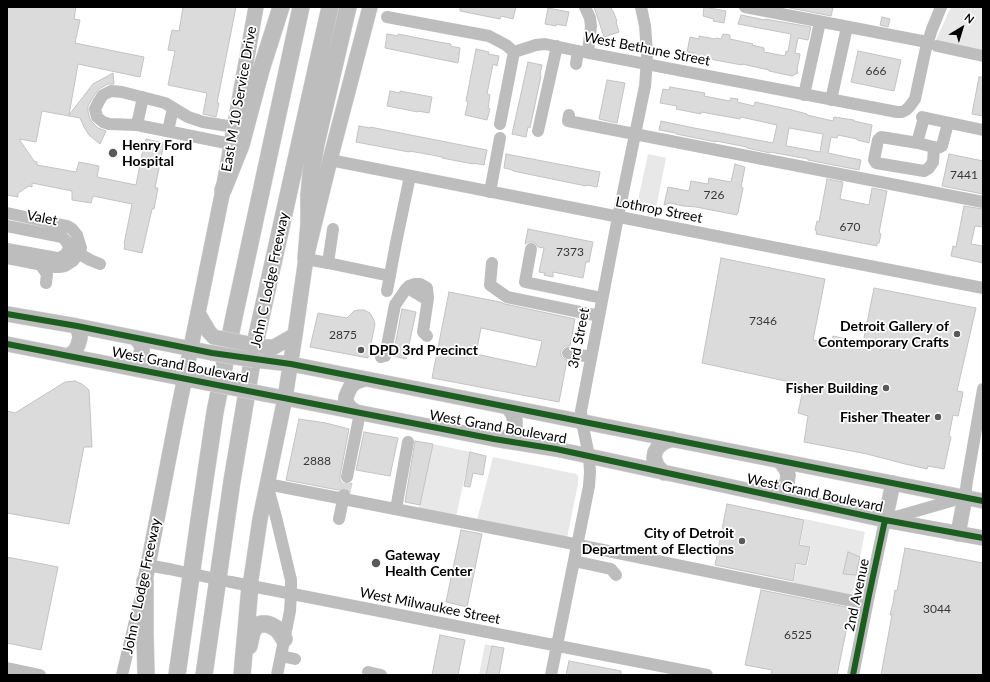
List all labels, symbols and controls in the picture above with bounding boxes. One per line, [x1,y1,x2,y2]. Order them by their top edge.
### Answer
north arrow [942,8,982,48]
text: N [962,10,977,26]
street label: East M 10 Service Drive [218,25,260,173]
street label: West Bethune Street [582,29,712,69]
house number: 666 [866,64,886,78]
place label: Henry Ford Hospital [122,137,192,170]
marker: Henry Ford Hospital [107,147,119,159]
house number: 7441 [950,168,978,182]
house number: 726 [704,188,724,202]
street label: Lothrop Street [614,193,704,227]
street label: Valet [25,207,59,229]
street label: John C Lodge Freeway [247,211,293,349]
house number: 670 [840,220,860,234]
house number: 7373 [556,245,584,259]
street label: 3rd Street [565,306,593,370]
house number: 7346 [749,314,777,328]
place label: Detroit Gallery of Contemporary Crafts [818,318,949,350]
house number: 2875 [329,328,357,342]
marker: Detroit Gallery of Contemporary Crafts [952,329,962,339]
place label: DPD 3rd Precinct [369,342,478,358]
street label: West Grand Boulevard [110,343,250,387]
marker: DPD 3rd Precinct [356,345,366,355]
place label: Fisher Building [786,380,878,396]
marker: Fisher Building [881,383,891,393]
street label: West Grand Boulevard [428,407,568,447]
place label: Fisher Theater [840,409,930,425]
marker: Fisher Theater [933,412,943,422]
house number: 2888 [303,454,331,468]
street label: West Grand Boulevard [745,470,885,516]
street label: John C Lodge Freeway [119,517,165,655]
place label: City of Detroit Department of Elections [582,525,734,558]
marker: City of Detroit Department of Elections [737,536,747,546]
place label: Gateway Health Center [385,547,472,580]
marker: Gateway Health Center [370,557,382,569]
street label: 2nd Avenue [841,557,873,633]
street label: West Milwaukee Street [358,584,502,628]
house number: 3044 [923,602,951,616]
house number: 6525 [784,628,812,642]

